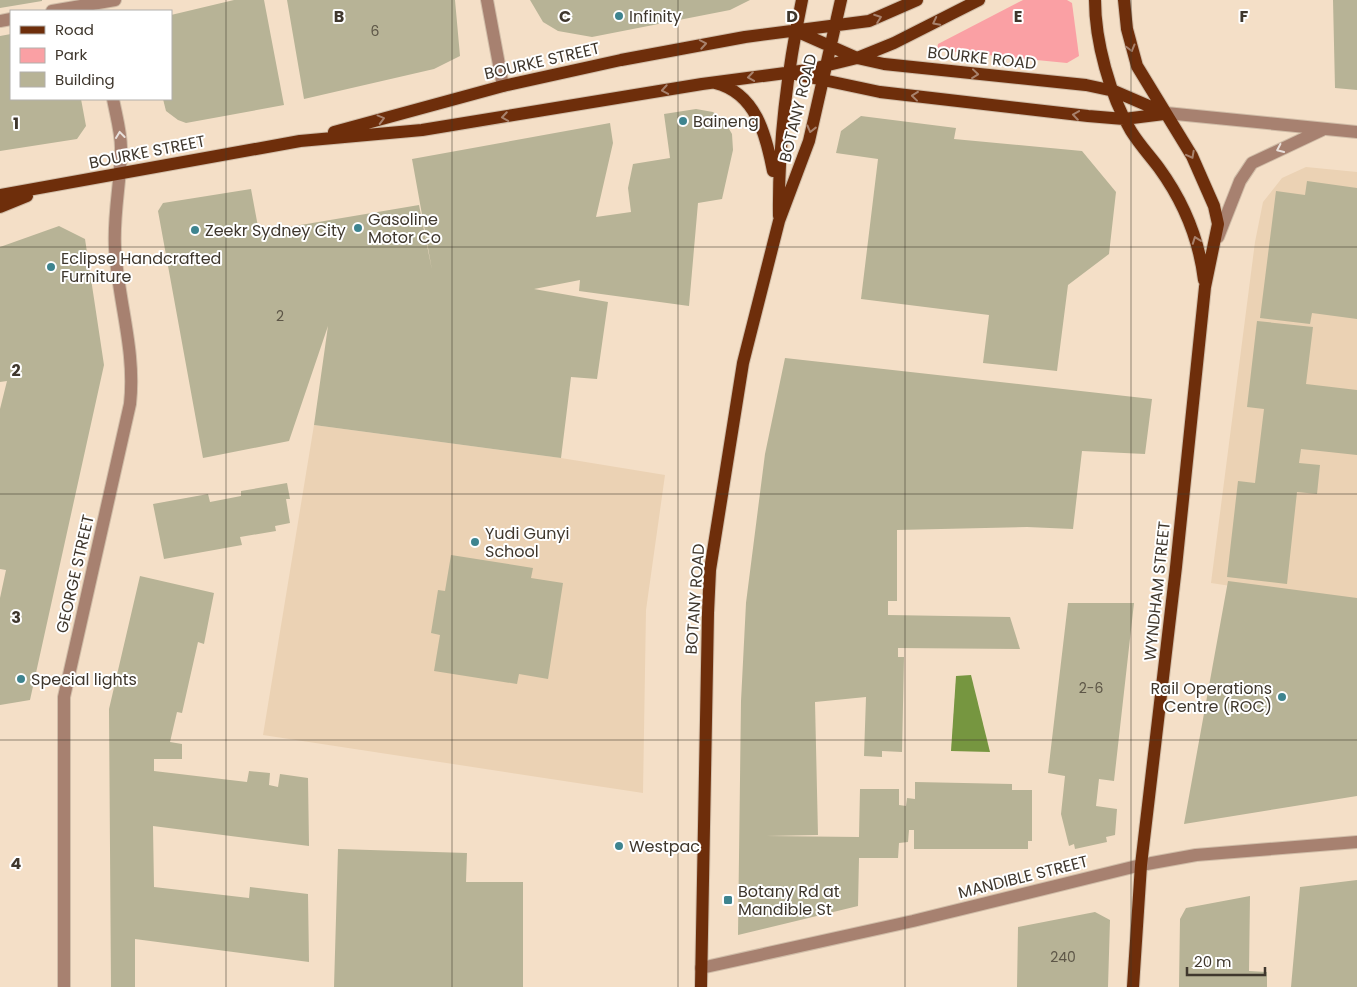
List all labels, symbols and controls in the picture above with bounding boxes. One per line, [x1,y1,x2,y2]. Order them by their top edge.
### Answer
text: B [334,5,344,28]
text: C [559,5,571,28]
place label: Infinity [629,5,681,28]
text: D [786,5,798,28]
text: E [1014,5,1022,28]
text: F [1240,5,1249,28]
legend [10,10,172,100]
marker: Infinity [613,10,625,22]
one-way arrow [873,14,881,24]
one-way arrow [932,16,941,26]
text: Road [55,19,94,40]
house number: 6 [371,21,380,41]
street label: BOURKE STREET [482,36,602,85]
one-way arrow [699,39,708,50]
street label: BOURKE ROAD [926,41,1038,75]
text: Park [55,44,87,65]
one-way arrow [1125,44,1136,53]
street label: BOTANY ROAD [773,51,823,165]
one-way arrow [971,68,979,79]
text: Building [55,69,115,90]
one-way arrow [746,72,755,82]
one-way arrow [660,85,669,95]
one-way arrow [910,90,918,101]
place label: Baineng [693,110,759,133]
one-way arrow [1072,110,1080,121]
text: 1 [13,112,19,135]
one-way arrow [500,112,509,122]
one-way arrow [377,114,386,125]
marker: Baineng [677,115,689,127]
one-way arrow [807,124,817,132]
street label: BOURKE STREET [87,129,207,175]
one-way arrow [115,131,125,140]
one-way arrow [1276,142,1285,153]
one-way arrow [1185,150,1195,159]
place label: Gasoline Motor Co [368,208,441,249]
place label: Zeekr Sydney City [205,219,346,242]
marker: Gasoline Motor Co [352,222,364,234]
marker: Zeekr Sydney City [189,224,201,236]
one-way arrow [1192,236,1202,244]
place label: Eclipse Handcrafted Furniture [61,247,221,288]
marker: Eclipse Handcrafted Furniture [45,261,57,273]
house number: 2 [276,306,284,326]
text: 2 [11,359,21,382]
street label: GEORGE STREET [50,512,100,635]
street label: WYNDHAM STREET [1138,520,1176,662]
place label: Yudi Gunyi School [485,522,569,563]
marker: Yudi Gunyi School [469,536,481,548]
street label: BOTANY ROAD [680,543,710,655]
text: 3 [11,606,21,629]
place label: Special lights [31,668,137,691]
marker: Special lights [15,673,27,685]
place label: Rail Operations Centre (ROC) [1151,677,1272,718]
house number: 2-6 [1079,678,1103,698]
marker: Rail Operations Centre (ROC) [1276,691,1288,703]
place label: Westpac [629,835,700,858]
marker: Westpac [613,840,625,852]
street label: MANDIBLE STREET [956,850,1091,904]
text: 4 [11,852,22,875]
place label: Botany Rd at Mandible St [738,880,840,921]
marker: Botany Rd at Mandible St [722,894,734,906]
scale bar [1187,944,1264,976]
house number: 240 [1050,947,1076,967]
text: 20 m [1194,951,1232,972]

